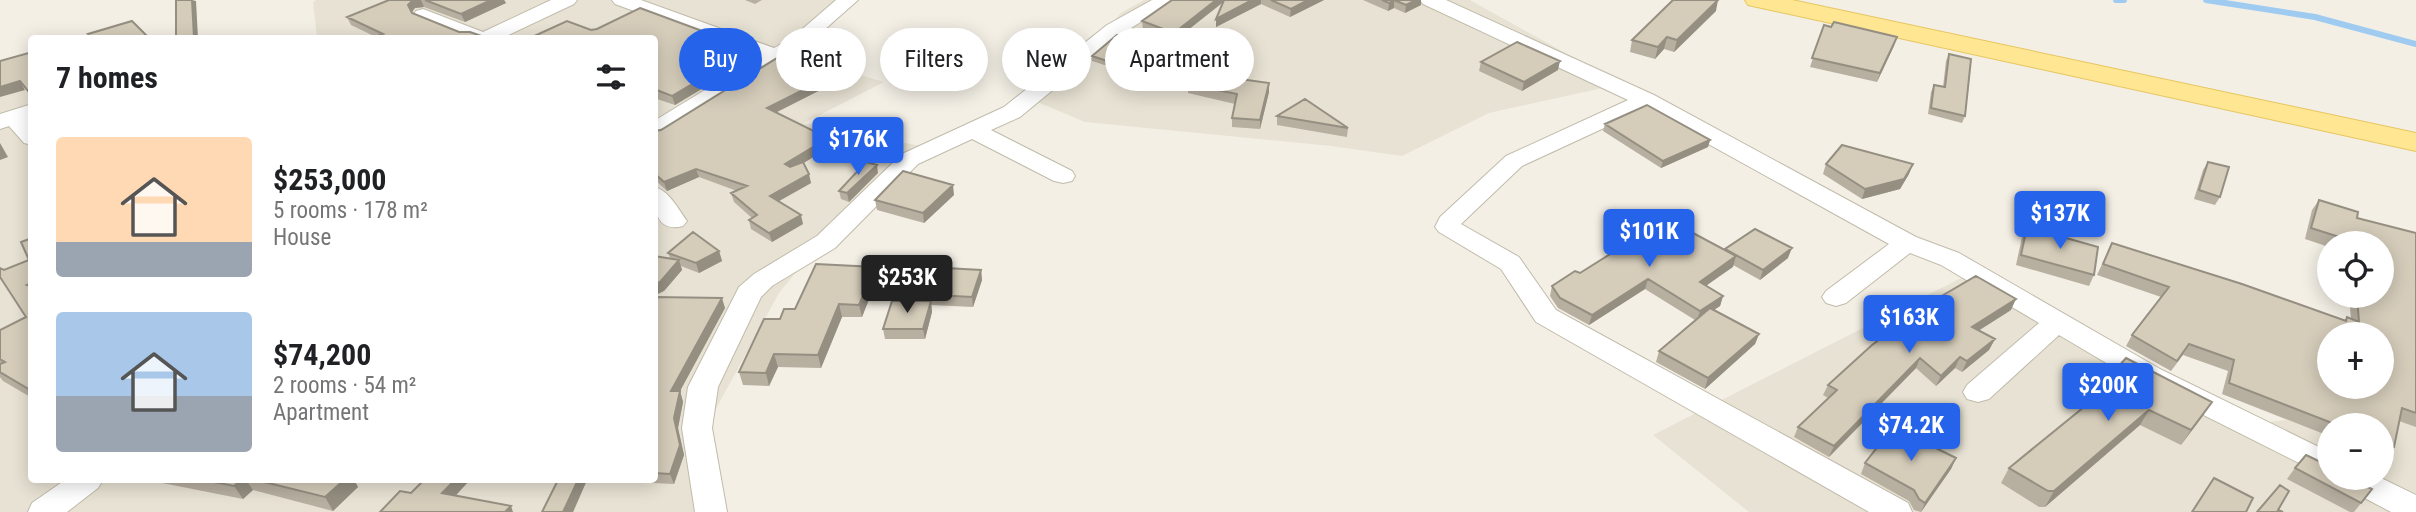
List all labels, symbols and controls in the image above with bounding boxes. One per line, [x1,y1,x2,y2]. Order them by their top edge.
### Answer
chip: Buy [679,28,762,91]
chip: Rent [776,28,866,91]
chip: Filters [880,28,988,91]
chip: New [1002,28,1091,91]
chip: Apartment [1105,28,1254,91]
icon: filters [592,58,630,96]
text: 7 homes [56,60,158,95]
pin: $176K [809,118,907,177]
text: $176K [828,126,888,153]
text: $253,000 [273,162,386,197]
icon: home [112,165,196,249]
pin: $137K [2011,191,2109,251]
text: 5 rooms · 178 m² [273,197,428,224]
text: $137K [2030,200,2090,227]
pin: $101K [1600,210,1698,269]
text: $101K [1619,218,1679,245]
text: House [273,224,331,251]
map controls [2317,231,2394,490]
button: locate [2317,231,2394,308]
pin: $253K [858,256,956,315]
text: $253K [877,264,937,291]
pin: $163K [1860,296,1958,355]
text: $163K [1879,304,1939,331]
button: + [2317,322,2394,399]
text: $74,200 [273,337,371,372]
icon: home [112,340,196,424]
pin: $200K [2059,364,2157,423]
text: 2 rooms · 54 m² [273,372,416,399]
text: $200K [2078,372,2138,399]
text: Apartment [273,399,369,426]
pin: $74.2K [1854,404,1968,463]
text: $74.2K [1878,412,1944,439]
button: − [2317,413,2394,490]

